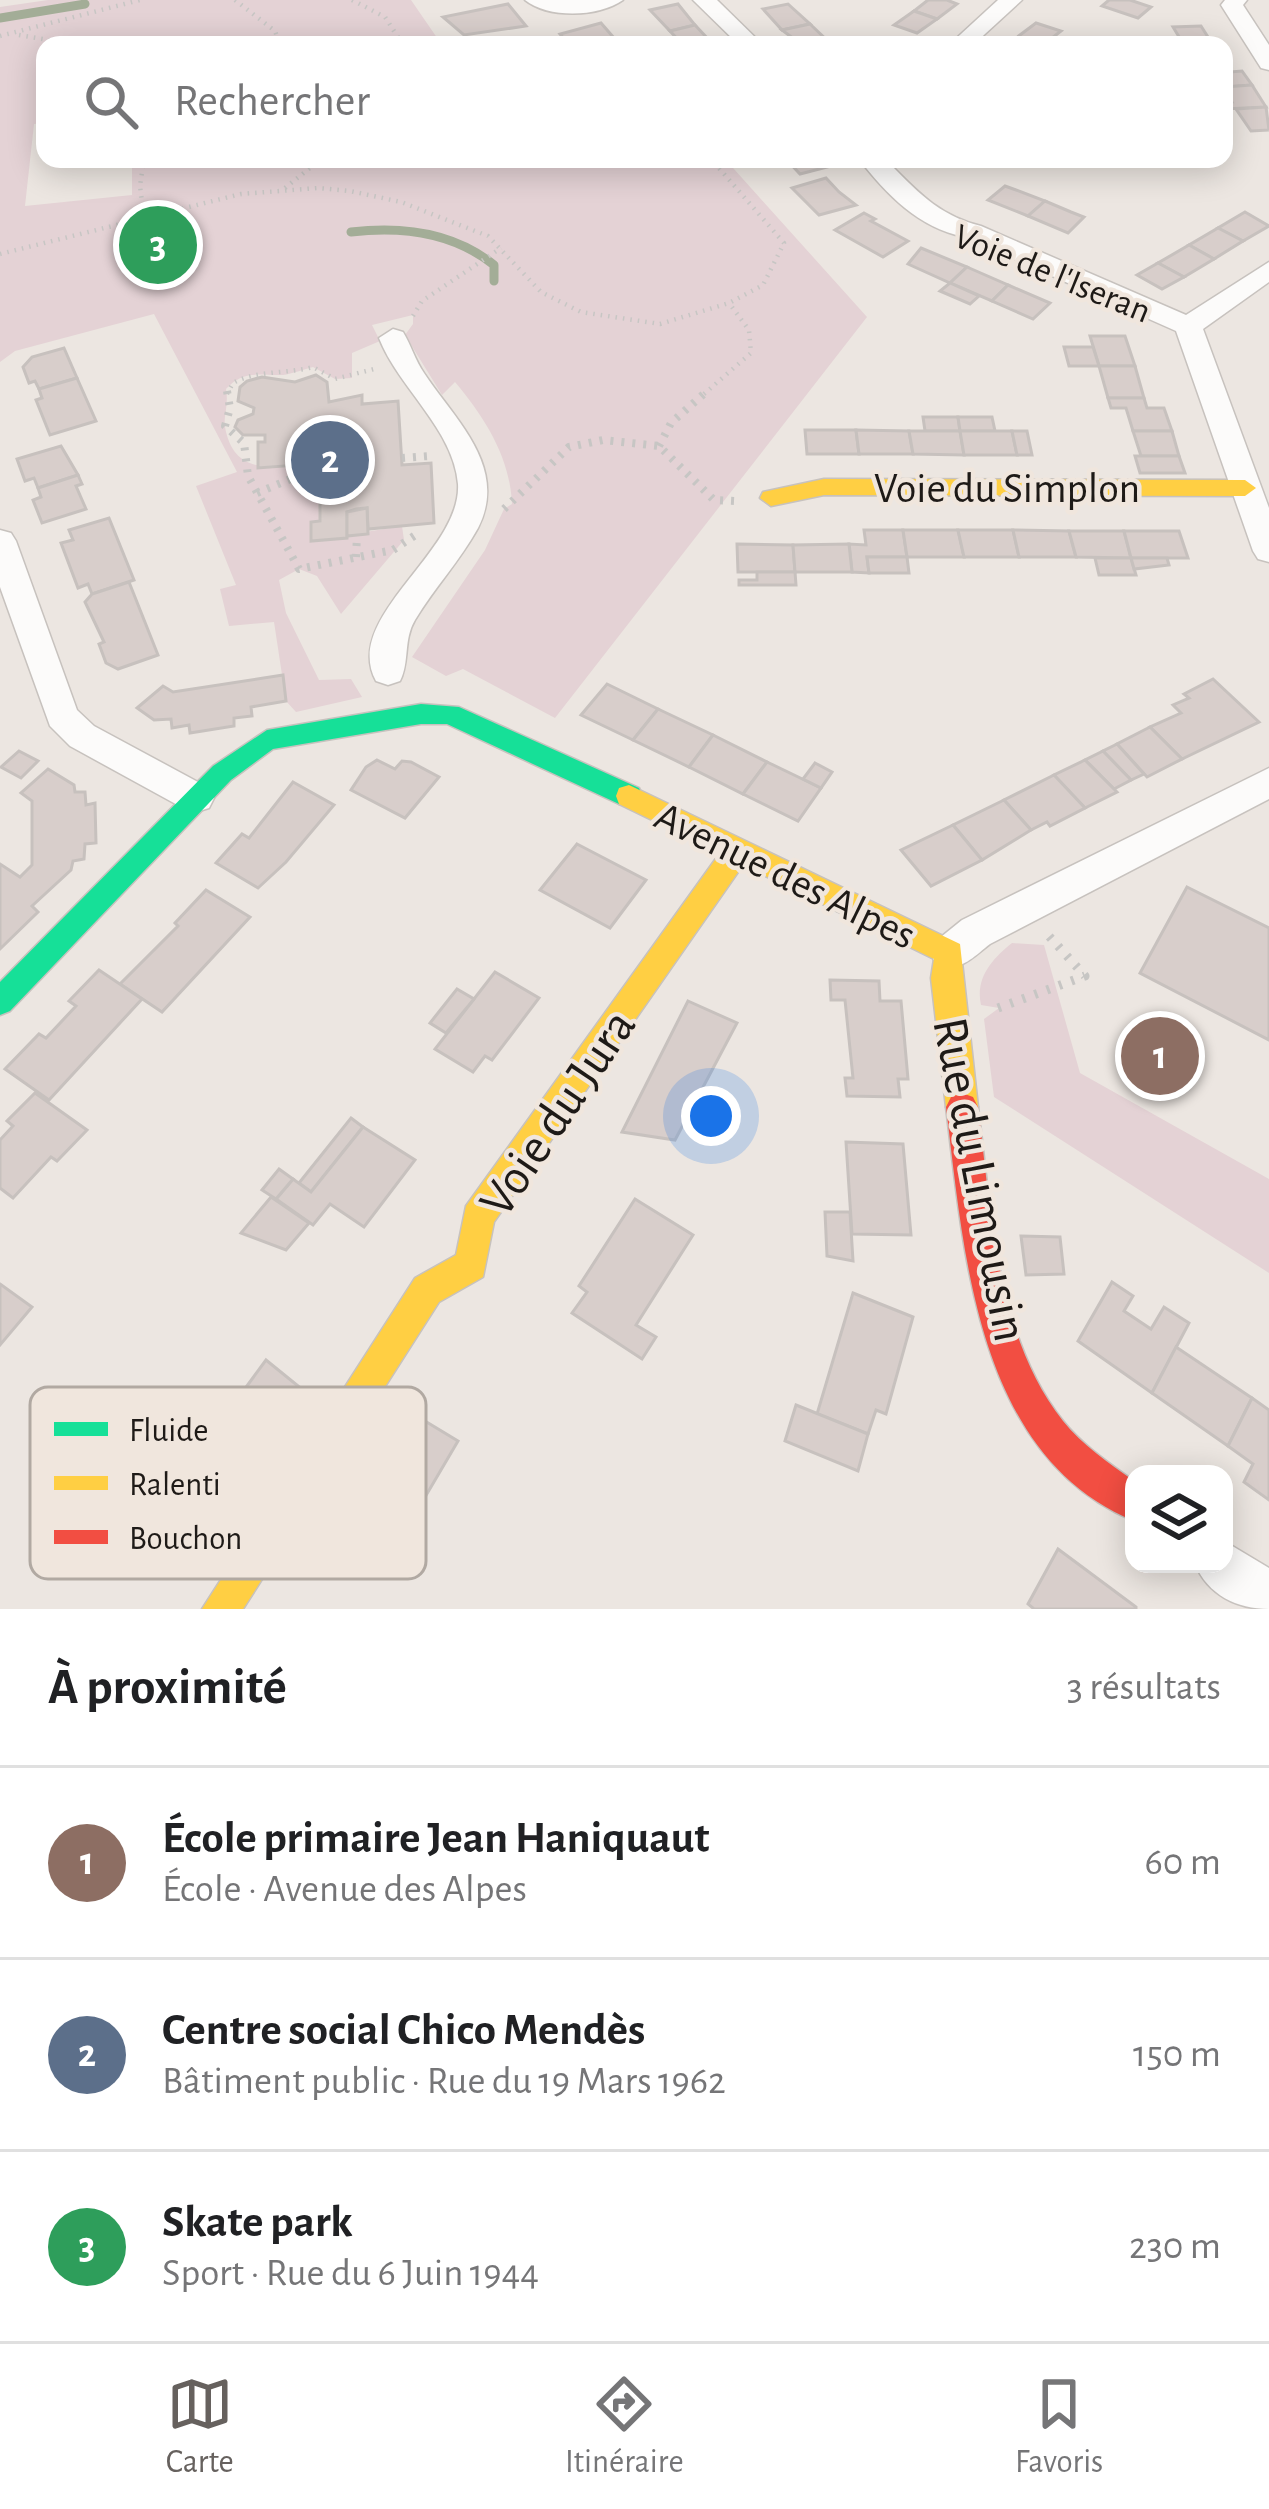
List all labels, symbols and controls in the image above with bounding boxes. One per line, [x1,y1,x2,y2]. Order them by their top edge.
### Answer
search box [36,36,1233,168]
icon: search [78,69,144,135]
text: Rechercher [174,79,370,124]
pin: 3 [119,200,197,290]
street label: Voie de l'Iseran [949,218,1156,330]
pin: 2 [291,415,369,505]
street label: Voie du Simplon [874,468,1140,510]
street label: Avenue des Alpes [648,795,922,957]
street label: Voie du Jura [471,1001,645,1226]
pin: 1 [1121,1011,1199,1101]
street label: Rue du Limousin [923,1013,1036,1346]
your location [681,1086,741,1146]
legend [30,1387,426,1579]
text: Fluide [129,1415,209,1448]
map controls [1125,1465,1233,1573]
button: layers [1125,1465,1233,1573]
text: Ralenti [129,1469,221,1502]
text: Bouchon [129,1523,242,1556]
text: À proximité [48,1662,287,1713]
text: 3 résultats [1067,1668,1221,1707]
text: École primaire Jean Haniquaut [162,1816,709,1861]
text: 1 [80,1843,94,1882]
text: 60 m [1144,1843,1221,1882]
text: École · Avenue des Alpes [162,1870,527,1909]
text: Centre social Chico Mendès [162,2008,645,2053]
text: 2 [78,2035,96,2074]
text: 150 m [1133,2035,1221,2074]
text: Bâtiment public · Rue du 19 Mars 1962 [162,2062,726,2101]
text: Skate park [162,2200,353,2245]
text: 3 [79,2227,95,2266]
text: 230 m [1129,2227,1221,2266]
text: Sport · Rue du 6 Juin 1944 [162,2254,539,2293]
tab: Carte [166,2371,234,2483]
tab: Itinéraire [565,2371,684,2483]
tab: Favoris [1015,2371,1103,2483]

